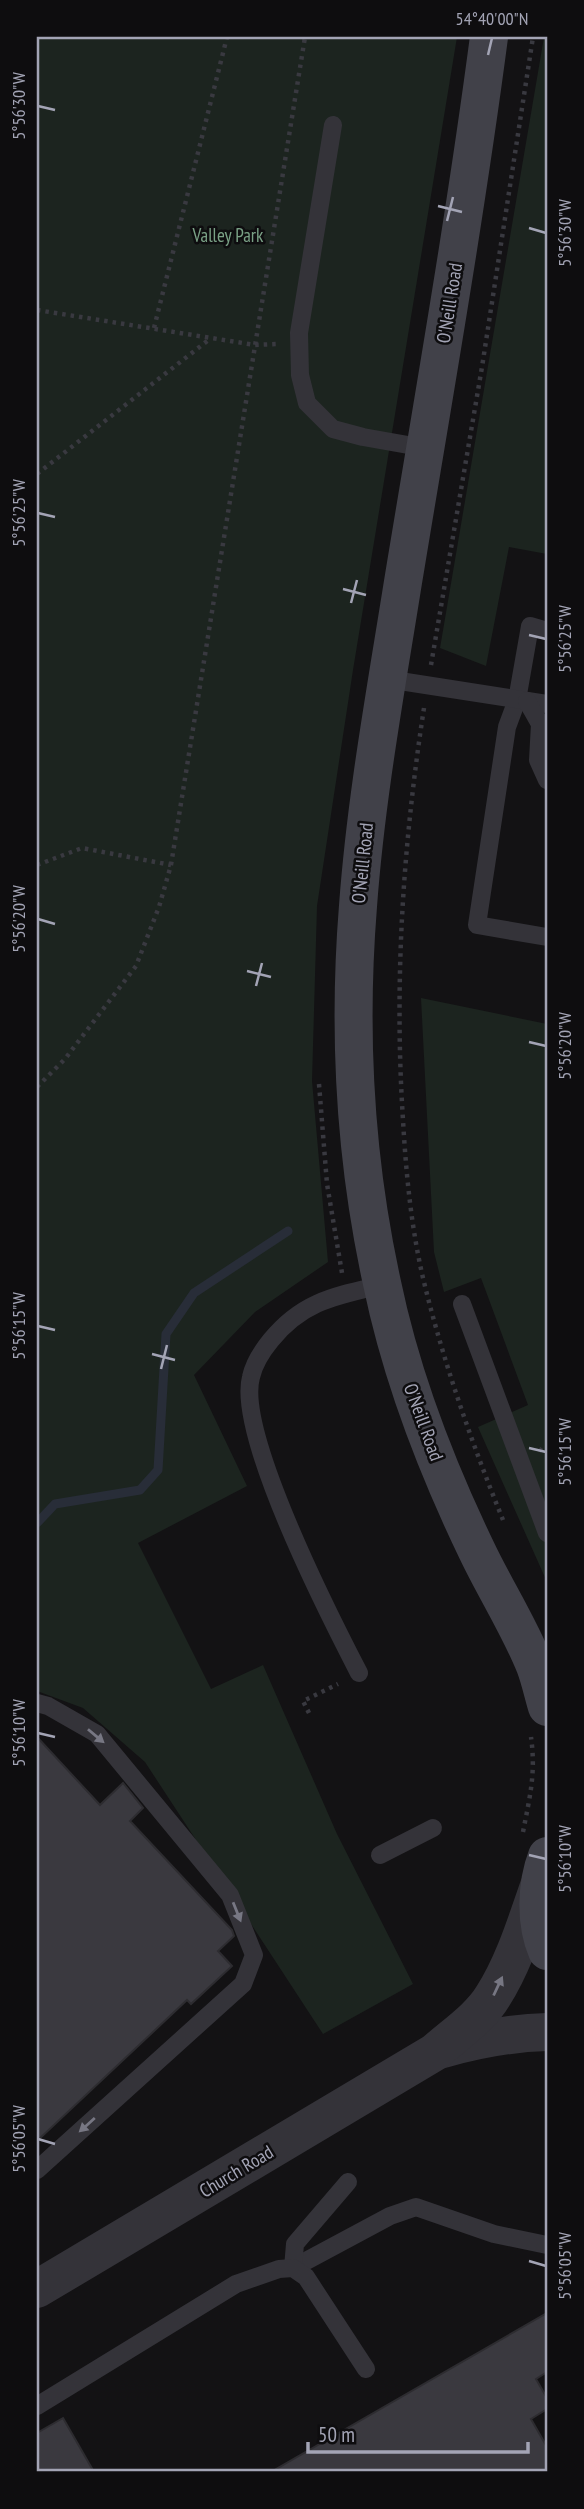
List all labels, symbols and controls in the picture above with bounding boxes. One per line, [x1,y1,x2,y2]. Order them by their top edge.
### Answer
text: 54°40'00"N [456,7,528,30]
text: 5°56'30"W [7,72,30,140]
text: 5°56'30"W [553,199,576,267]
park label: Valley Park [192,223,264,247]
street label: O'Neill Road [431,261,467,345]
text: 5°56'25"W [7,479,30,547]
text: 5°56'25"W [553,605,576,673]
street label: O'Neill Road [346,822,378,904]
text: 5°56'20"W [7,885,30,953]
text: 5°56'20"W [553,1012,576,1080]
text: 5°56'15"W [7,1292,30,1360]
street label: O'Neill Road [399,1380,449,1464]
text: 5°56'15"W [553,1418,576,1486]
text: 5°56'10"W [7,1699,30,1767]
one-way arrow [87,1728,105,1743]
text: 5°56'10"W [553,1825,576,1893]
one-way arrow [232,1902,243,1923]
one-way arrow [493,1975,504,1996]
text: 5°56'05"W [7,2105,30,2173]
one-way arrow [78,2117,96,2133]
street label: Church Road [195,2140,277,2202]
text: 5°56'05"W [553,2232,576,2300]
scale bar [308,2411,528,2455]
text: 50 m [318,2421,355,2448]

